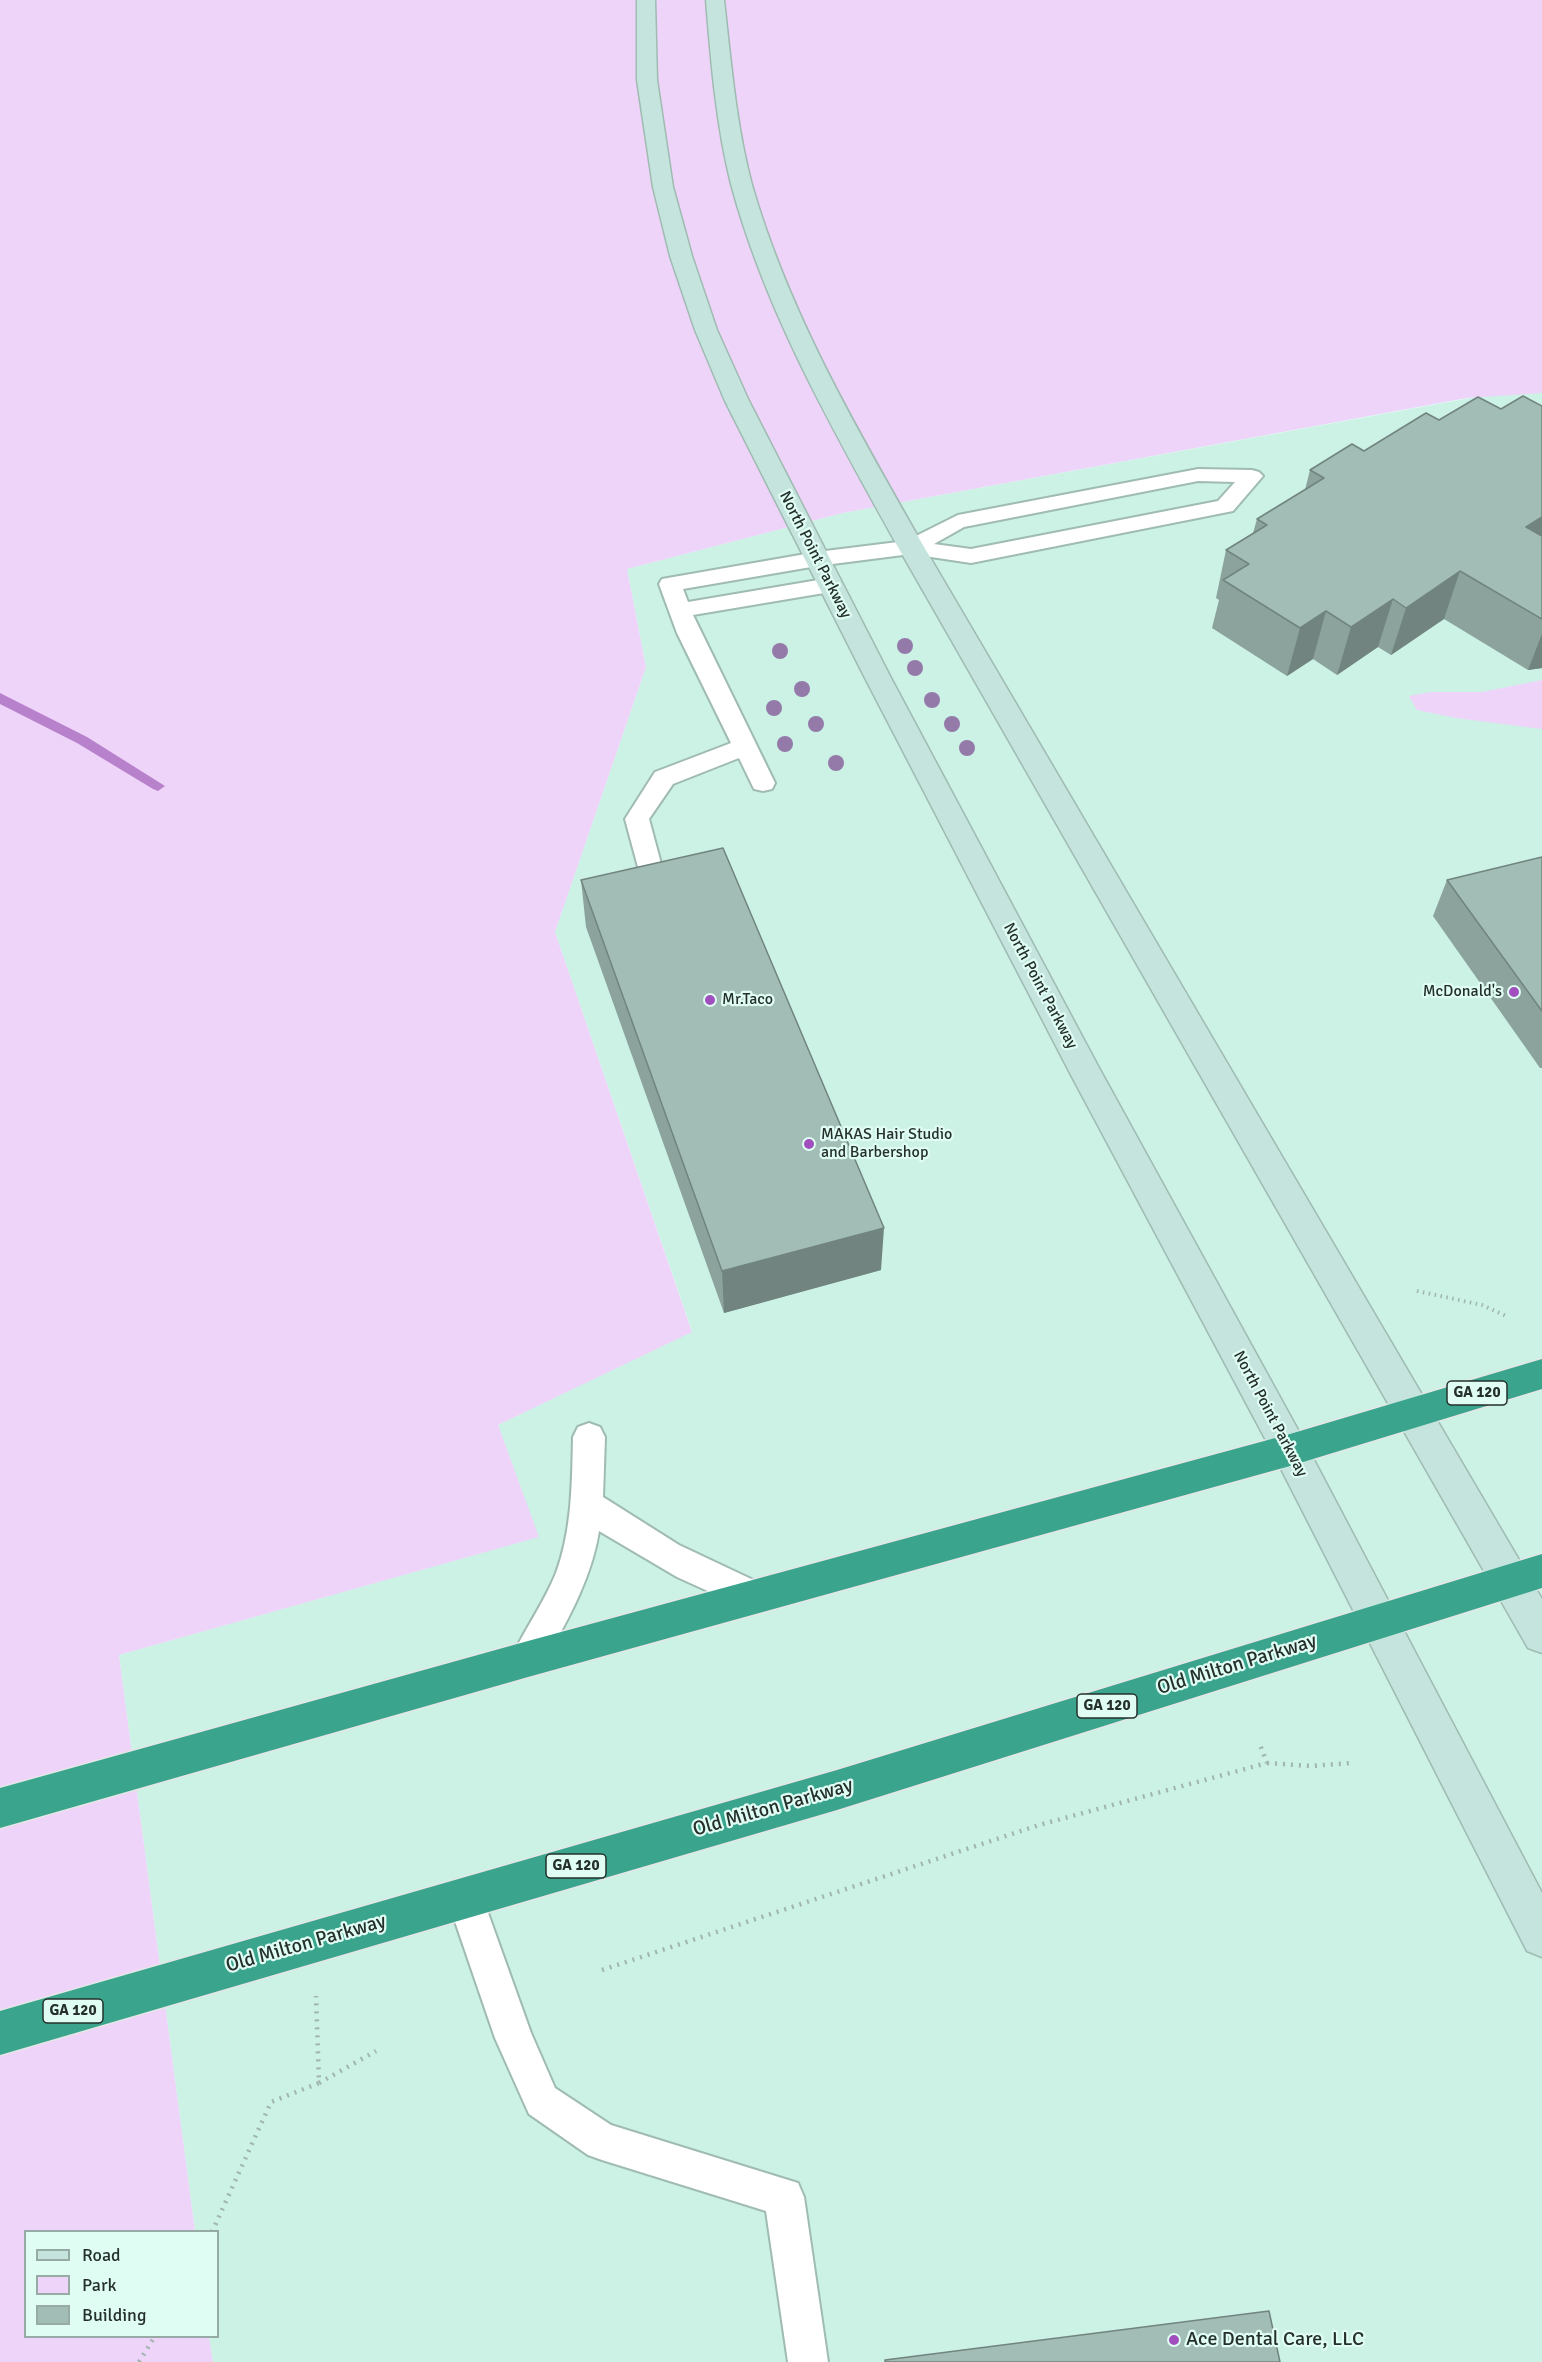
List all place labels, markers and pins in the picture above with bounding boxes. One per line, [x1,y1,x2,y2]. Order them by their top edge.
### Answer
place label: McDonald's [1423,982,1502,1002]
marker: McDonald's [1507,985,1521,999]
place label: Mr.Taco [722,990,773,1010]
marker: Mr.Taco [703,993,717,1007]
place label: MAKAS Hair Studio and Barbershop [821,1125,952,1163]
marker: MAKAS Hair Studio and Barbershop [802,1137,816,1151]
place label: Ace Dental Care, LLC [1186,2328,1364,2352]
marker: Ace Dental Care, LLC [1167,2333,1181,2347]

